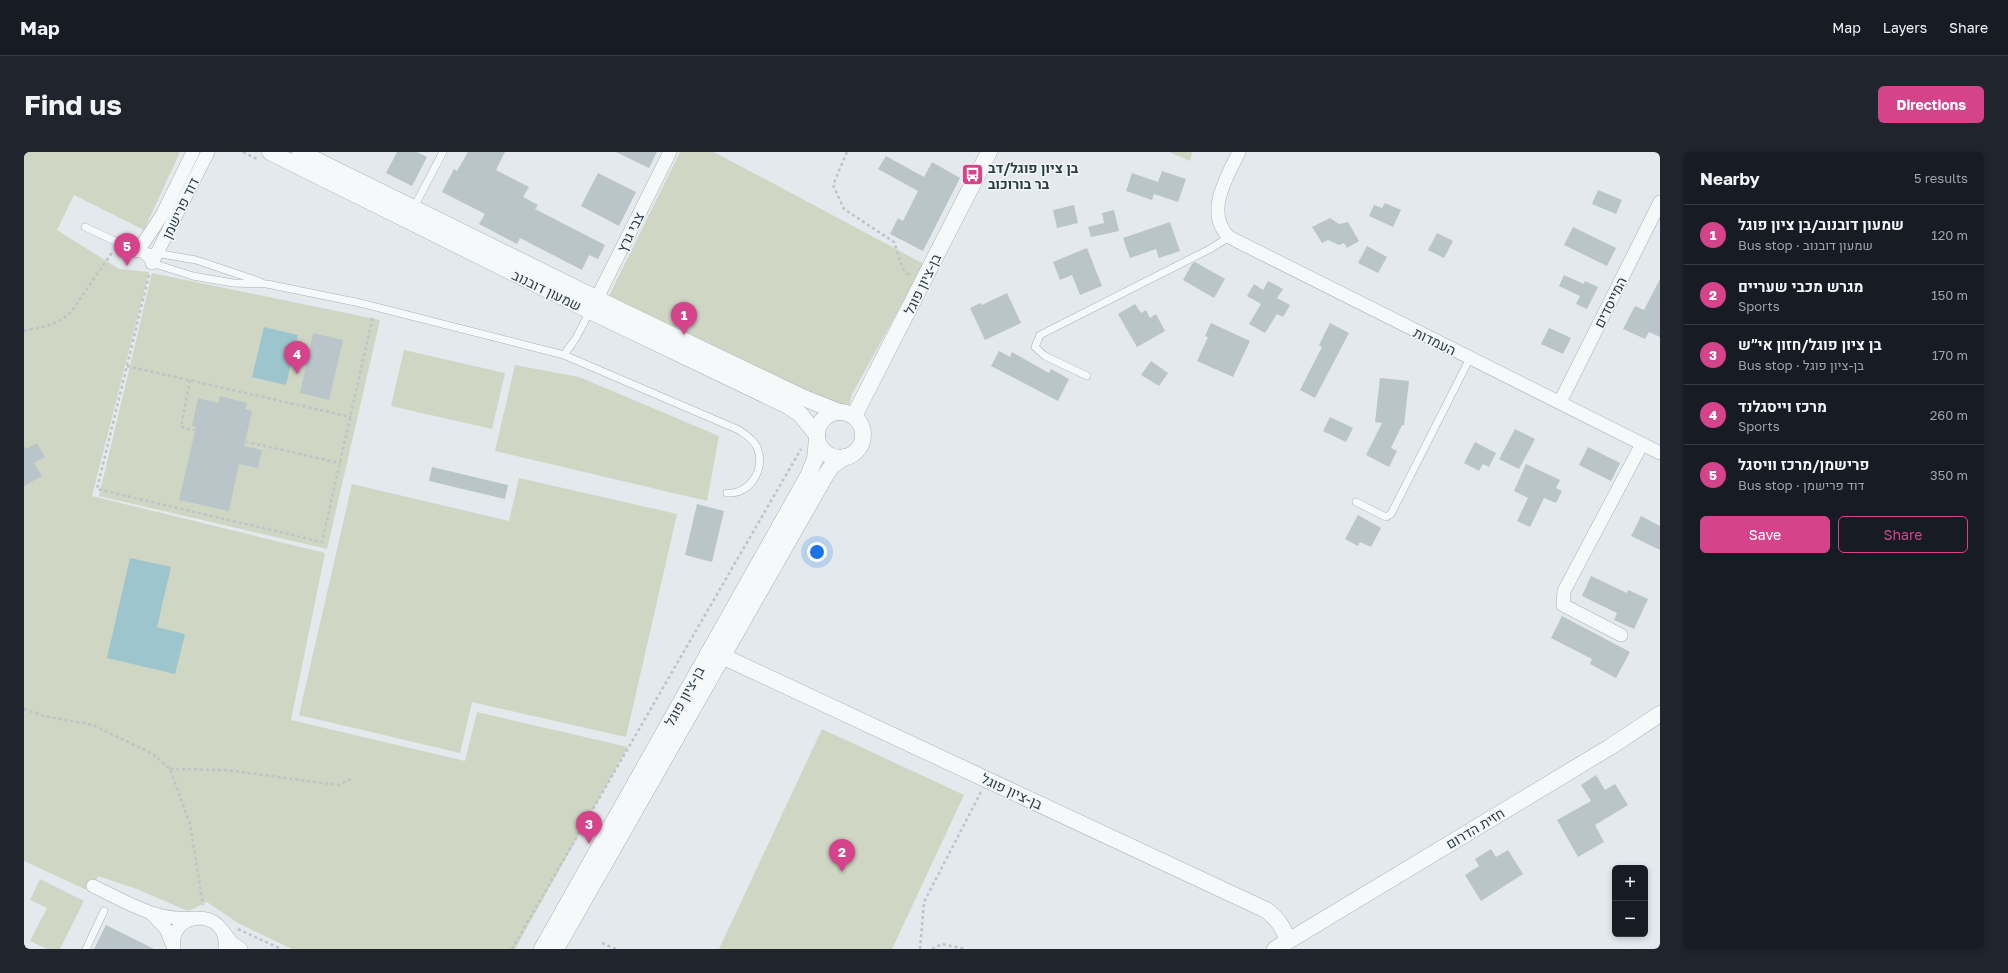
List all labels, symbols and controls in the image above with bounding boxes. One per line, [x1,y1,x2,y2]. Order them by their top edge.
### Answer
text: Map [20,16,60,39]
text: Map [1832,19,1861,36]
text: Layers [1883,19,1927,36]
text: Share [1949,19,1988,36]
button: Directions [1878,86,1984,123]
text: Find us [24,88,122,121]
place label: בן ציון פוגל/דב בר בורוכוב [988,159,1079,192]
bus stop icon: בן ציון פוגל/דב בר בורוכוב [960,162,986,188]
text: Nearby [1700,168,1760,189]
text: 5 results [1914,170,1968,186]
street label: דוד פרישמן [158,175,202,241]
street label: צבי גרץ [613,209,647,255]
text: שמעון דובנוב/בן ציון פוגל [1738,215,1904,233]
text: 1 [1710,227,1716,243]
text: 120 m [1931,227,1968,243]
pin: 5 [114,233,140,266]
text: Bus stop · שמעון דובנוב [1738,237,1873,253]
street label: בן-ציון פוגל [900,250,944,317]
street label: שמעון דובנוב [510,266,584,314]
street label: המייסדים [1590,274,1630,330]
text: מגרש מכבי שעריים [1738,277,1863,295]
text: 2 [1709,287,1717,303]
text: 150 m [1931,287,1968,303]
text: Sports [1738,298,1780,314]
pin: 1 [671,302,697,335]
street label: העמדות [1411,323,1459,359]
text: בן ציון פוגל/חזון אי״ש [1738,335,1882,353]
pin: 4 [284,341,310,374]
text: 3 [1709,347,1717,363]
text: 170 m [1932,347,1968,363]
text: Bus stop · בן-ציון פוגל [1738,357,1864,373]
text: מרכז וייסגלנד [1738,397,1827,415]
text: 4 [1709,407,1717,423]
text: 260 m [1930,407,1968,423]
text: Sports [1738,418,1780,434]
text: פרישמן/מרכז וויסגל [1738,455,1869,473]
text: 5 [1709,467,1717,483]
text: 350 m [1930,467,1968,483]
text: Bus stop · דוד פרישמן [1738,477,1864,493]
button: Save [1700,516,1830,553]
button: Share [1838,516,1968,553]
your location [807,542,827,562]
street label: בן-ציון פוגל [661,663,708,729]
street label: בן-ציון פוגל [979,769,1046,813]
street label: חזית הדרום [1443,804,1507,852]
pin: 3 [576,811,602,844]
pin: 2 [829,839,855,872]
map controls [1612,865,1648,937]
button: + [1612,865,1648,901]
button: − [1612,901,1648,937]

